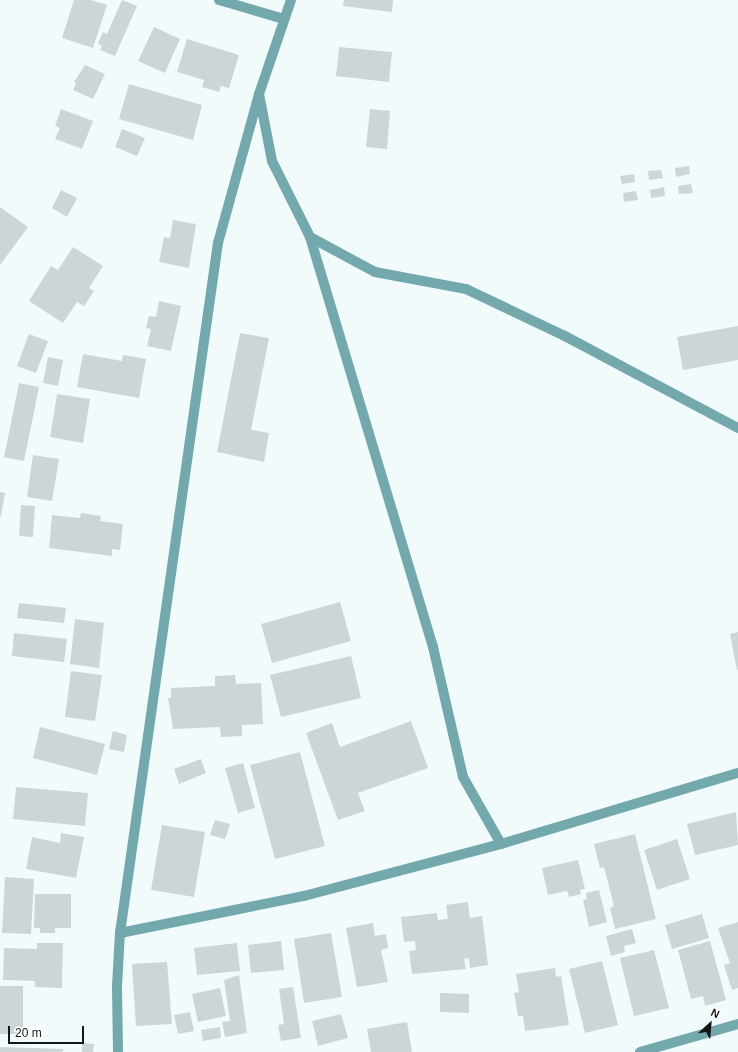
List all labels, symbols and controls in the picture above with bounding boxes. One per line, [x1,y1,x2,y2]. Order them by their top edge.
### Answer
north arrow [690,1004,730,1044]
text: N [709,1006,721,1020]
scale bar [10,1018,86,1044]
text: 20 m [15,1026,42,1040]

